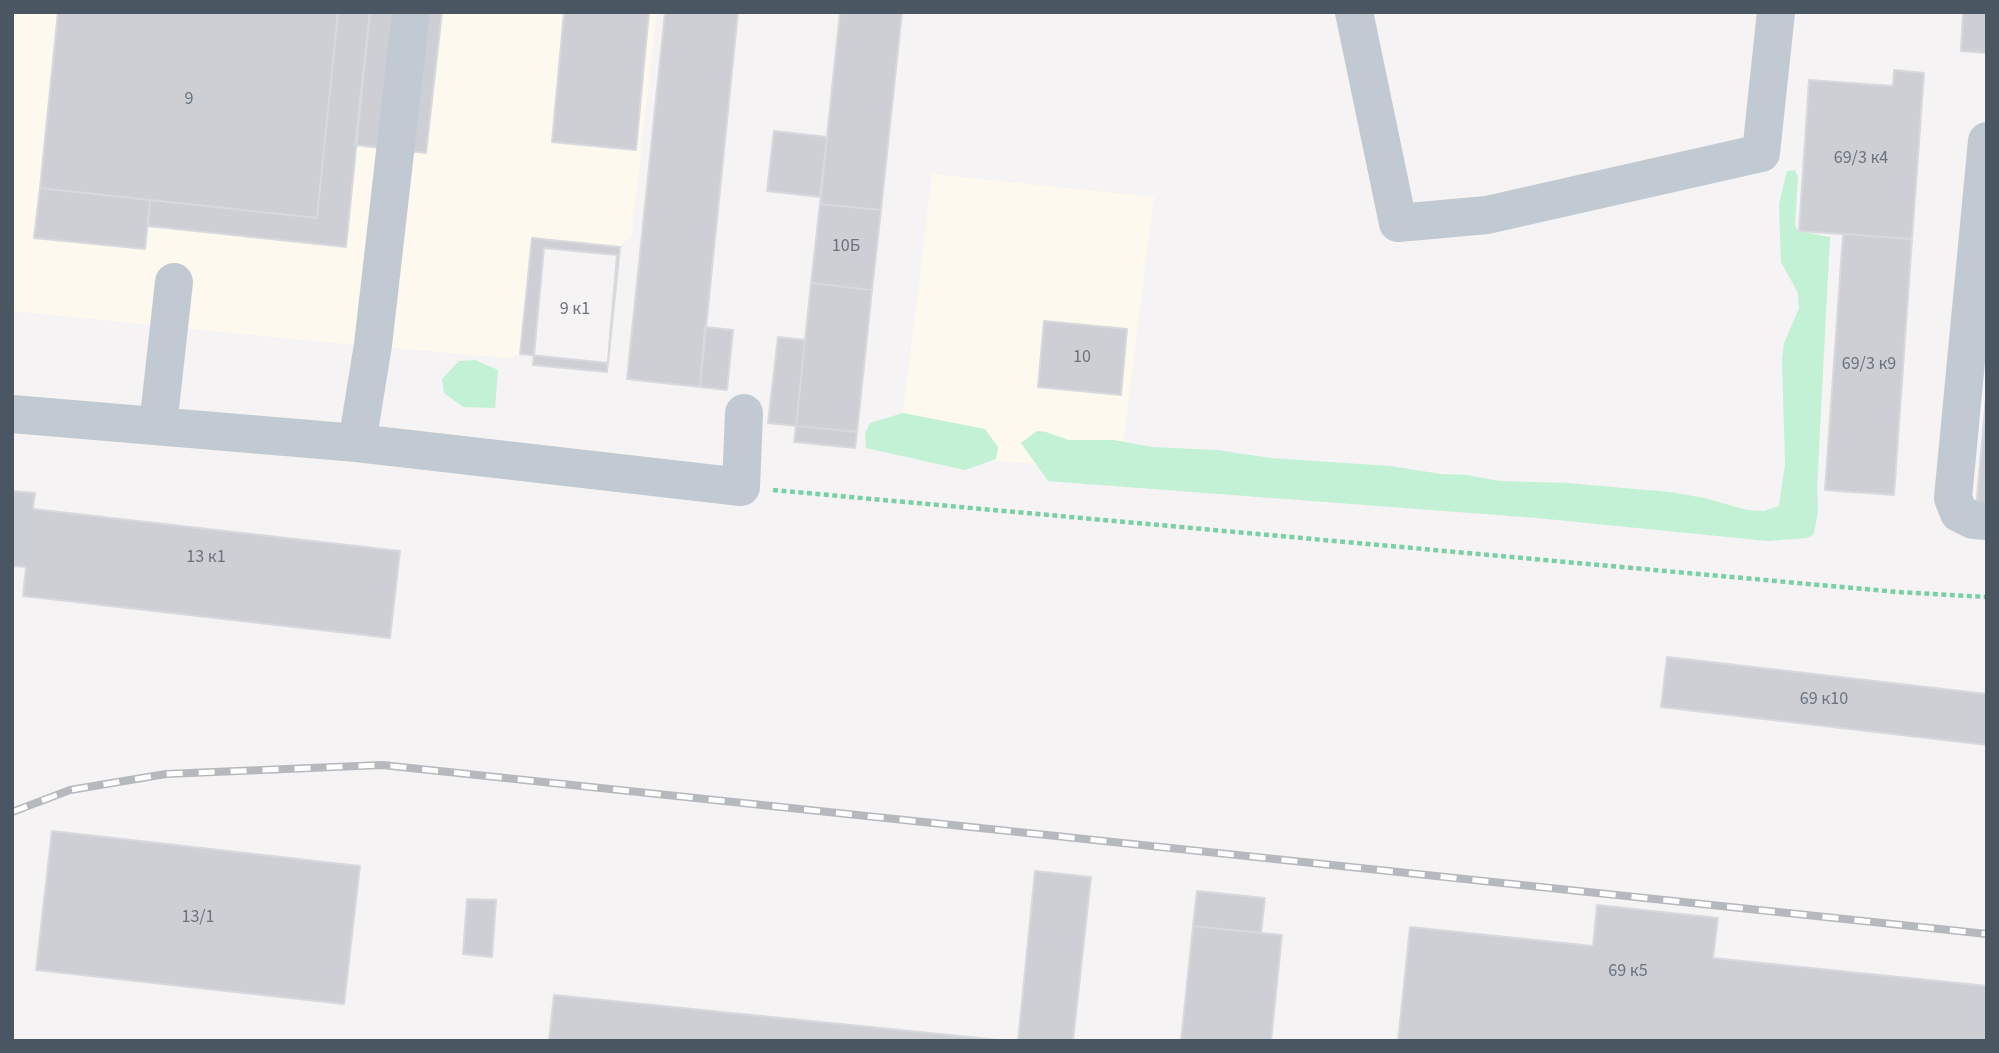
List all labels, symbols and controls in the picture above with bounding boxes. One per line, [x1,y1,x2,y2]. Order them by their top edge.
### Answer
house number: 9 [185,89,193,111]
house number: 69/3 к4 [1834,148,1888,170]
house number: 10Б [832,236,860,258]
house number: 9 к1 [560,299,590,321]
house number: 10 [1073,347,1091,369]
house number: 69/3 к9 [1842,354,1896,376]
house number: 13 к1 [186,547,226,569]
house number: 69 к10 [1800,689,1848,711]
house number: 13/1 [181,907,215,929]
house number: 69 к5 [1608,961,1648,983]

